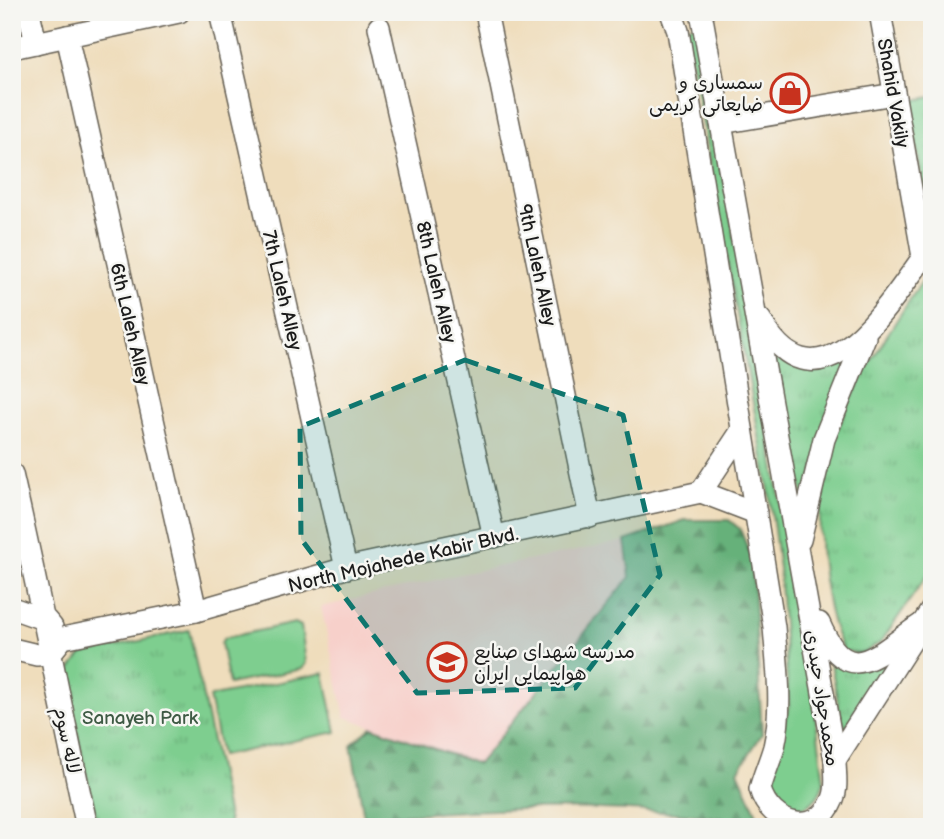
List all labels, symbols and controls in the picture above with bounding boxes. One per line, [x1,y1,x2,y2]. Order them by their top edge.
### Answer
street label: Shahid Vakily [872,37,914,150]
place label: سمساری و ضایعاتی کریمی [649,72,763,117]
shop icon: سمساری و ضایعاتی کریمی [769,72,811,114]
street label: 9th Laleh Alley [512,202,561,329]
street label: 8th Laleh Alley [410,219,461,346]
street label: 7th Laleh Alley [257,228,307,353]
street label: 6th Laleh Alley [104,261,155,388]
street label: North Mojahede Kabir Blvd. [286,523,521,598]
street label: محمدجواد حیدری [799,628,844,768]
school or university icon: مدرسه شهدای صنایع هواپیمایی ایران [426,641,468,683]
place label: مدرسه شهدای صنایع هواپیمایی ایران [474,641,635,686]
street label: لاله سوم [46,705,85,776]
park label: Sanayeh Park [82,707,199,730]

